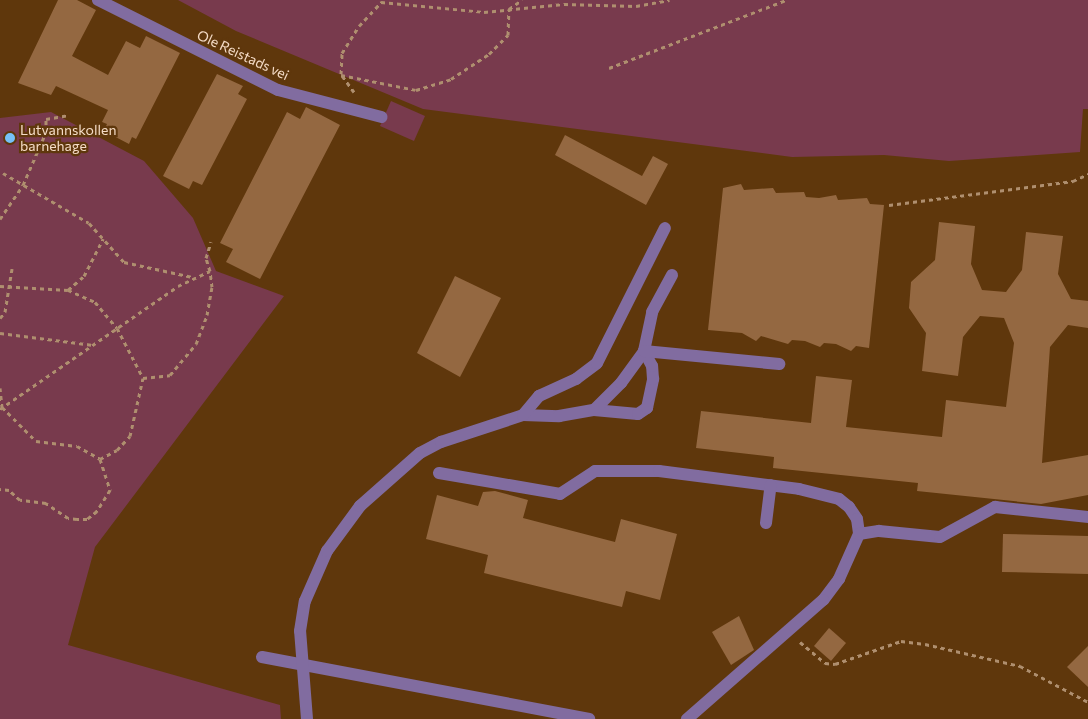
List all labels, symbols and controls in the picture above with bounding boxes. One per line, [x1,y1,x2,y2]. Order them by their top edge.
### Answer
street label: Ole Reistads vei [194,26,292,84]
place label: Lutvannskollen barnehage [20,122,117,154]
marker: Lutvannskollen barnehage [4,132,16,144]

